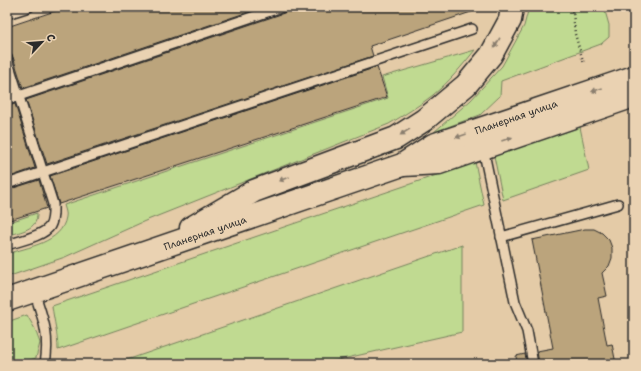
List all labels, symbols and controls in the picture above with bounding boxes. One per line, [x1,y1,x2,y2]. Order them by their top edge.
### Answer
north arrow [22,22,62,62]
text: С [42,32,59,44]
one-way arrow [494,37,501,48]
one-way arrow [591,87,603,93]
street label: Планерная улица [473,97,560,137]
one-way arrow [400,128,410,136]
one-way arrow [454,133,466,139]
one-way arrow [501,136,513,142]
one-way arrow [278,177,290,183]
street label: Планерная улица [162,213,249,253]

